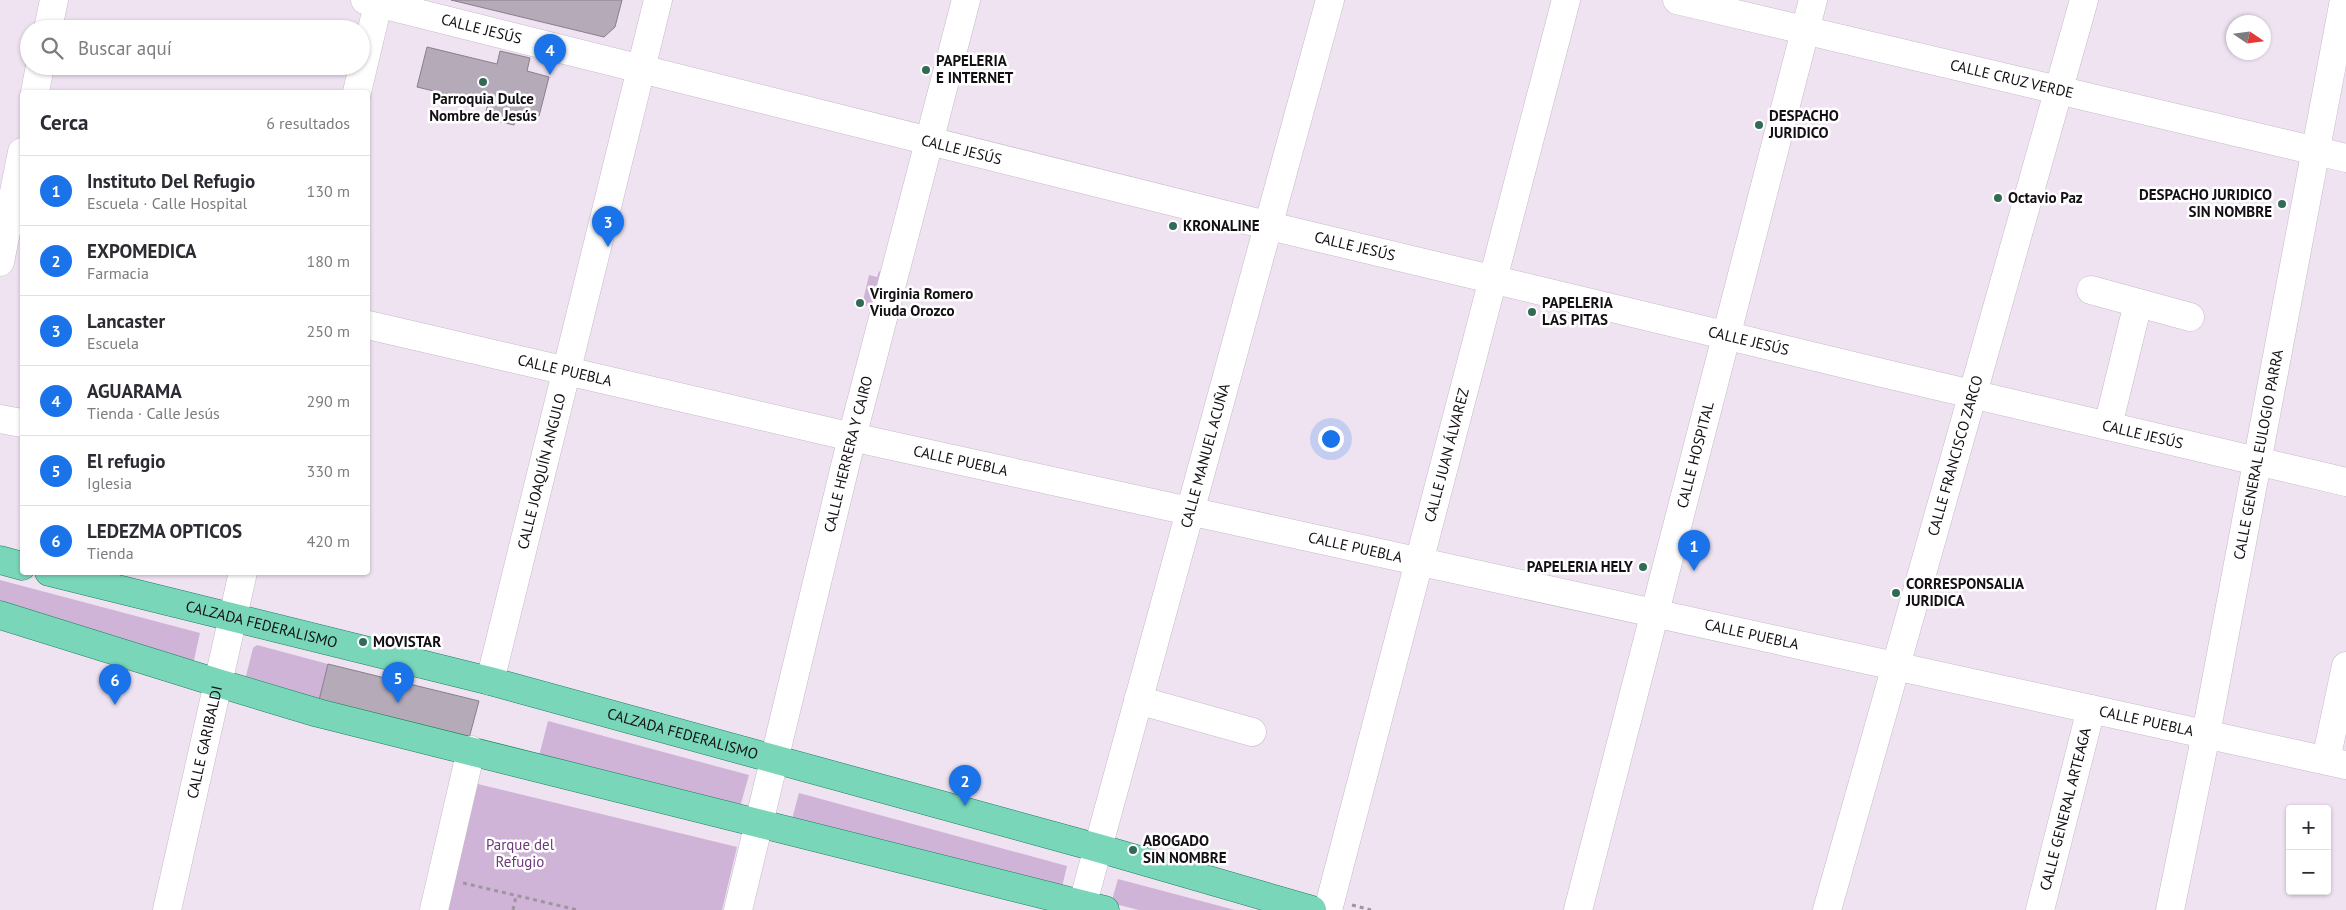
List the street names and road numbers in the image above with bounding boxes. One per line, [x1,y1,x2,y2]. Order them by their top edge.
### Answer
street label: CALLE JESÚS [439,9,524,48]
street label: CALLE CRUZ VERDE [1948,55,2076,102]
street label: CALLE JESÚS [919,130,1004,169]
street label: CALLE JESÚS [1312,227,1397,265]
street label: CALLE JESÚS [1706,322,1791,359]
street label: CALLE GENERAL EULOGIO PARRA [2229,348,2287,561]
street label: CALLE PUEBLA [516,350,614,390]
street label: CALLE FRANCISCO ZARCO [1923,373,1987,538]
street label: CALLE HERRERA Y CAIRO [819,374,877,534]
street label: CALLE MANUEL ACUÑA [1176,381,1234,530]
street label: CALLE JUAN ÁLVAREZ [1420,386,1473,524]
street label: CALLE JOAQUÍN ANGULO [513,391,570,551]
street label: CALLE HOSPITAL [1672,399,1718,510]
street label: CALLE JESÚS [2100,415,2185,453]
street label: CALLE PUEBLA [912,441,1010,480]
street label: CALLE PUEBLA [1306,527,1405,567]
street label: CALZADA FEDERALISMO [184,596,340,652]
street label: CALLE PUEBLA [1703,614,1801,654]
street label: CALLE GARIBALDI [182,684,226,800]
street label: CALLE PUEBLA [2097,701,2196,740]
street label: CALZADA FEDERALISMO [605,704,760,763]
street label: CALLE GENERAL ARTEAGA [2035,725,2095,893]

